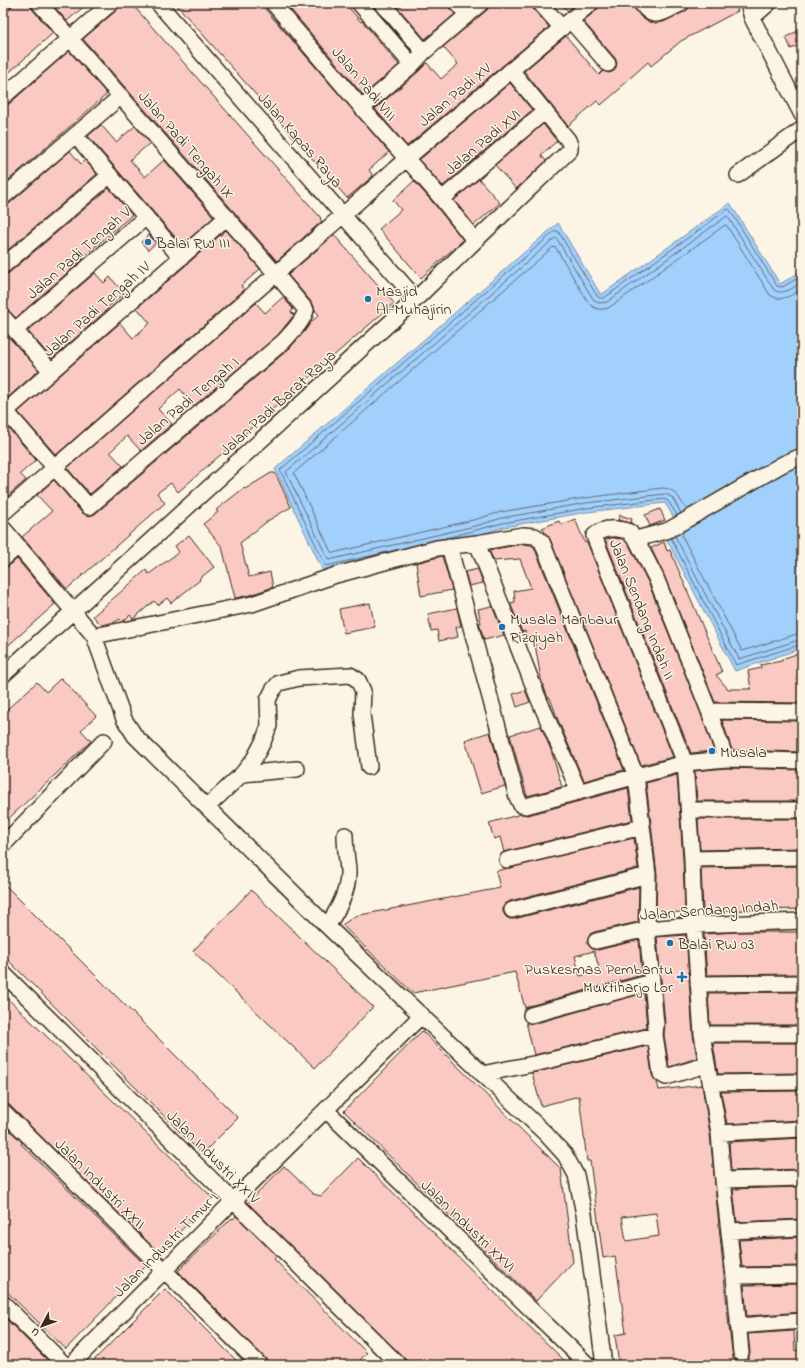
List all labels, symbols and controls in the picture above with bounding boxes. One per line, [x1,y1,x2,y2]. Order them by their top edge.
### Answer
street label: Jalan Padi VIII [325,42,402,127]
street label: Jalan Padi XV [413,57,498,133]
street label: Jalan Padi Tengah IX [131,86,240,205]
street label: Jalan Kapas Raya [251,87,348,194]
street label: Jalan Padi XVI [440,103,527,182]
street label: Jalan Padi Tengah V [22,201,137,306]
place label: Balai RW III [155,232,230,256]
marker: Balai RW III [143,237,153,247]
street label: Jalan Padi Tengah IV [38,256,157,363]
place label: Masjid Al-Muhajirin [376,280,452,322]
marker: Masjid Al-Muhajirin [363,294,373,304]
street label: Jalan Padi Barat Raya [215,344,342,463]
street label: Jalan Padi Tengah I [132,351,245,452]
street label: Jalan Sendang Indah II [602,536,680,684]
place label: Musala Manbaur Rizqiyah [510,608,618,650]
marker: Musala Manbaur Rizqiyah [497,622,507,632]
place label: Musala [720,741,767,765]
marker: Musala [707,746,717,756]
street label: Jalan Sendang Indah [639,894,779,928]
place label: Balai RW 03 [677,933,754,957]
marker: Balai RW 03 [665,938,675,948]
place label: Puskesmas Pembantu Muktiharjo Lor [525,958,673,1000]
marker: Puskesmas Pembantu Muktiharjo Lor [676,971,688,983]
street label: Jalan Industri XXIV [160,1105,265,1210]
street label: Jalan Industri XXII [48,1133,151,1236]
street label: Jalan Industri XXVI [415,1175,521,1278]
street label: Jalan Industri Timur I [108,1187,225,1304]
north arrow [22,1306,62,1346]
text: U [27,1324,44,1340]

